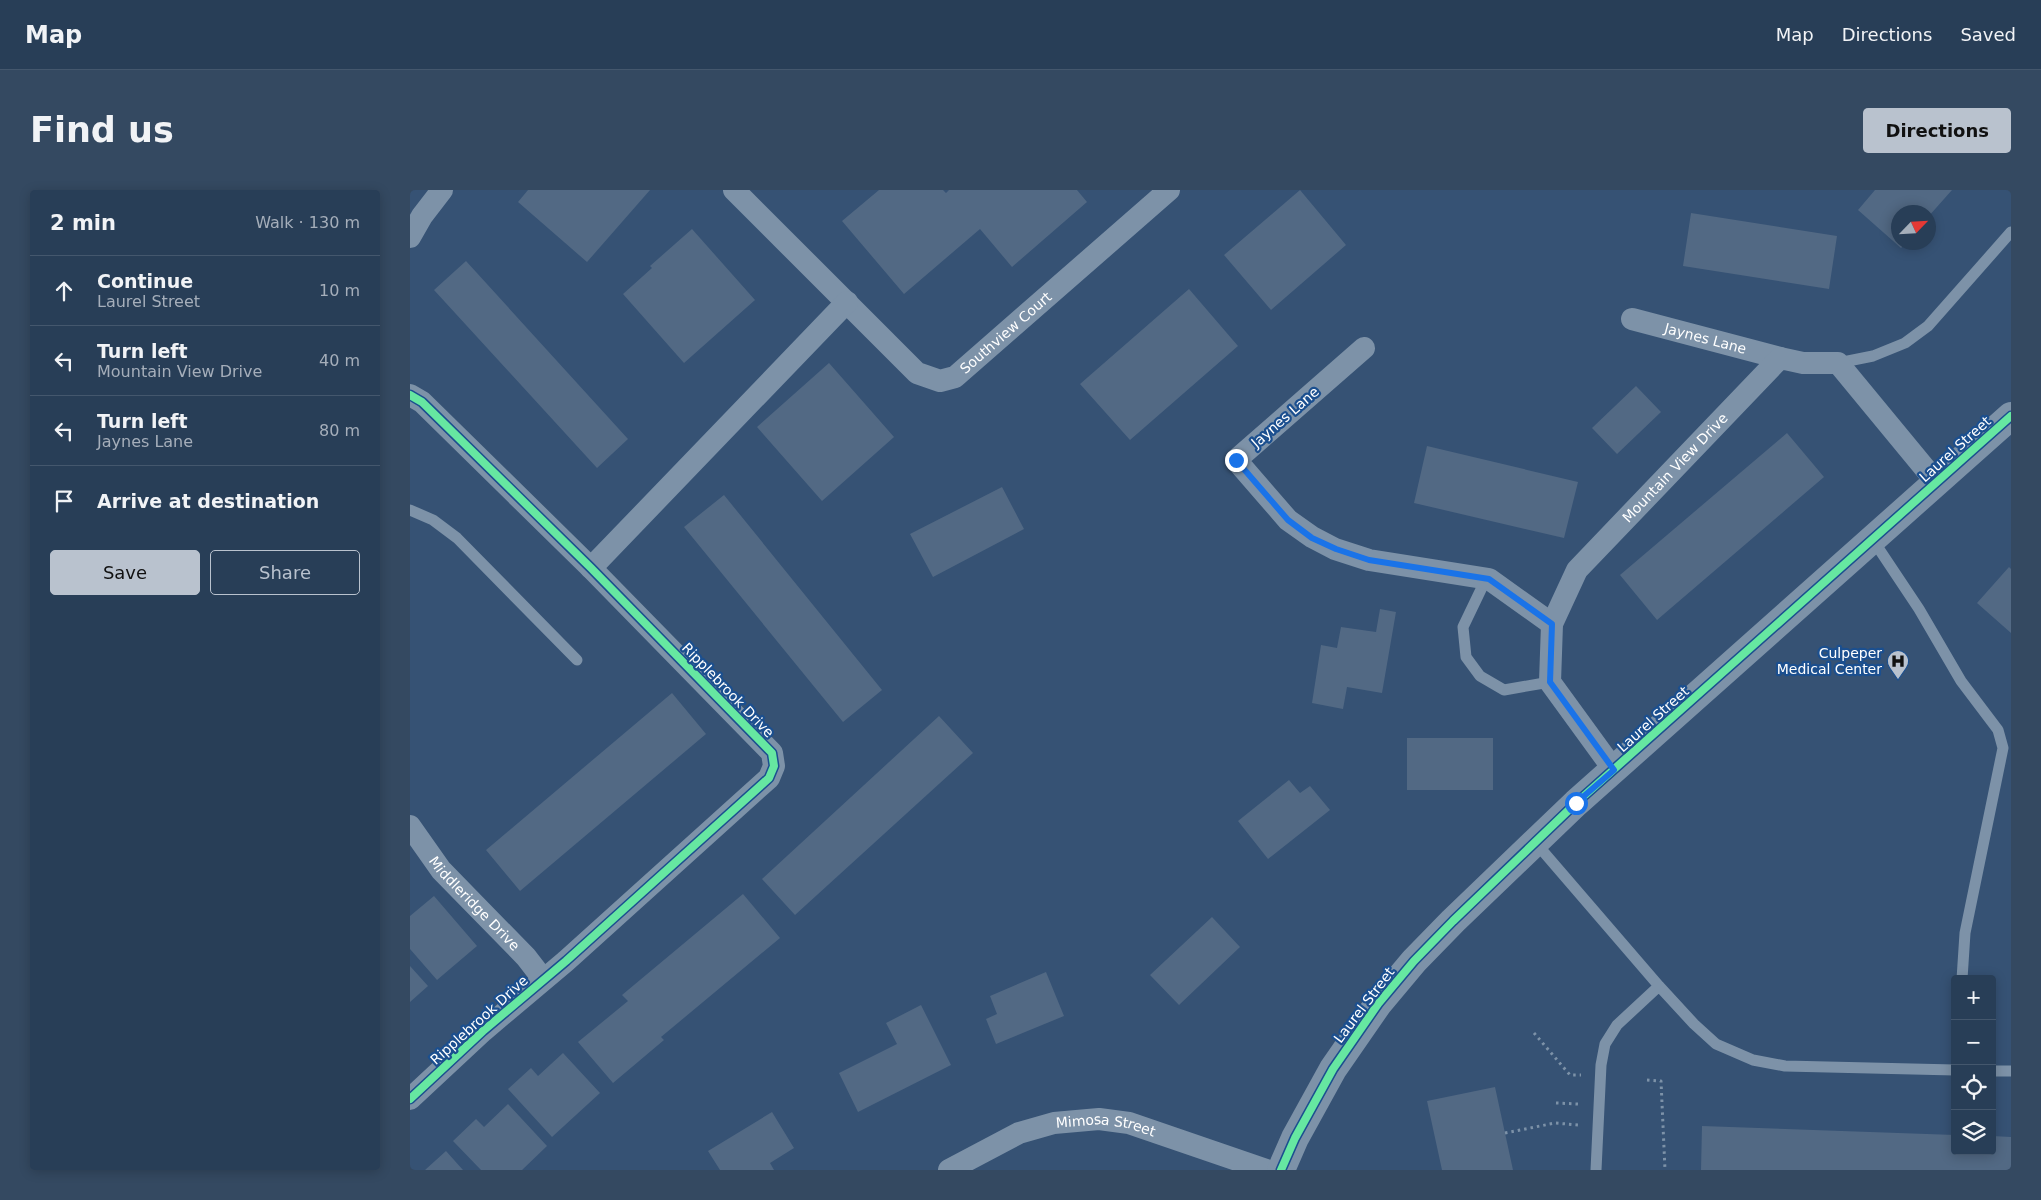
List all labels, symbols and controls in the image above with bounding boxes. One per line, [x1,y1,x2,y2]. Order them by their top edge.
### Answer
text: Map [25,21,82,49]
text: Map [1776,24,1814,45]
text: Directions [1842,24,1932,45]
text: Saved [1960,24,2016,45]
button: Directions [1863,108,2011,153]
text: Find us [30,110,174,150]
north arrow [1891,205,1936,250]
text: 2 min [50,211,116,235]
text: Walk · 130 m [255,213,360,232]
text: Continue [97,270,193,292]
icon: ahead [50,277,78,305]
text: 10 m [319,281,360,300]
street label: Southview Court [957,288,1055,377]
text: Laurel Street [97,292,200,311]
street label: Jaynes Lane [1662,320,1748,357]
text: Turn left [97,340,188,362]
icon: left [50,347,78,375]
text: 40 m [319,351,360,370]
text: Mountain View Drive [97,362,262,381]
street label: Jaynes Lane [1247,383,1322,451]
text: Turn left [97,410,188,432]
street label: Mountain View Drive [1619,410,1731,526]
street label: Laurel Street [1916,413,1994,485]
icon: left [50,417,78,445]
text: 80 m [319,421,360,440]
text: Jaynes Lane [97,432,193,451]
route end [1225,449,1248,472]
icon: arrive [50,487,78,515]
text: Arrive at destination [97,490,319,512]
button: Save [50,550,200,595]
button: Share [210,550,360,595]
street label: Ripplebrook Drive [679,639,777,741]
place label: Culpeper Medical Center [1777,645,1882,677]
hospital icon: Culpeper Medical Center [1886,649,1910,680]
street label: Laurel Street [1614,683,1692,755]
route start [1565,792,1588,815]
street label: Middleridge Drive [426,853,523,954]
street label: Laurel Street [1330,964,1398,1046]
street label: Ripplebrook Drive [427,972,531,1068]
map controls [1951,975,1996,1155]
button: + [1951,975,1996,1020]
button: − [1951,1020,1996,1065]
button: locate [1951,1065,1996,1110]
button: layers [1951,1110,1996,1155]
street label: Mimosa Street [1055,1111,1158,1140]

